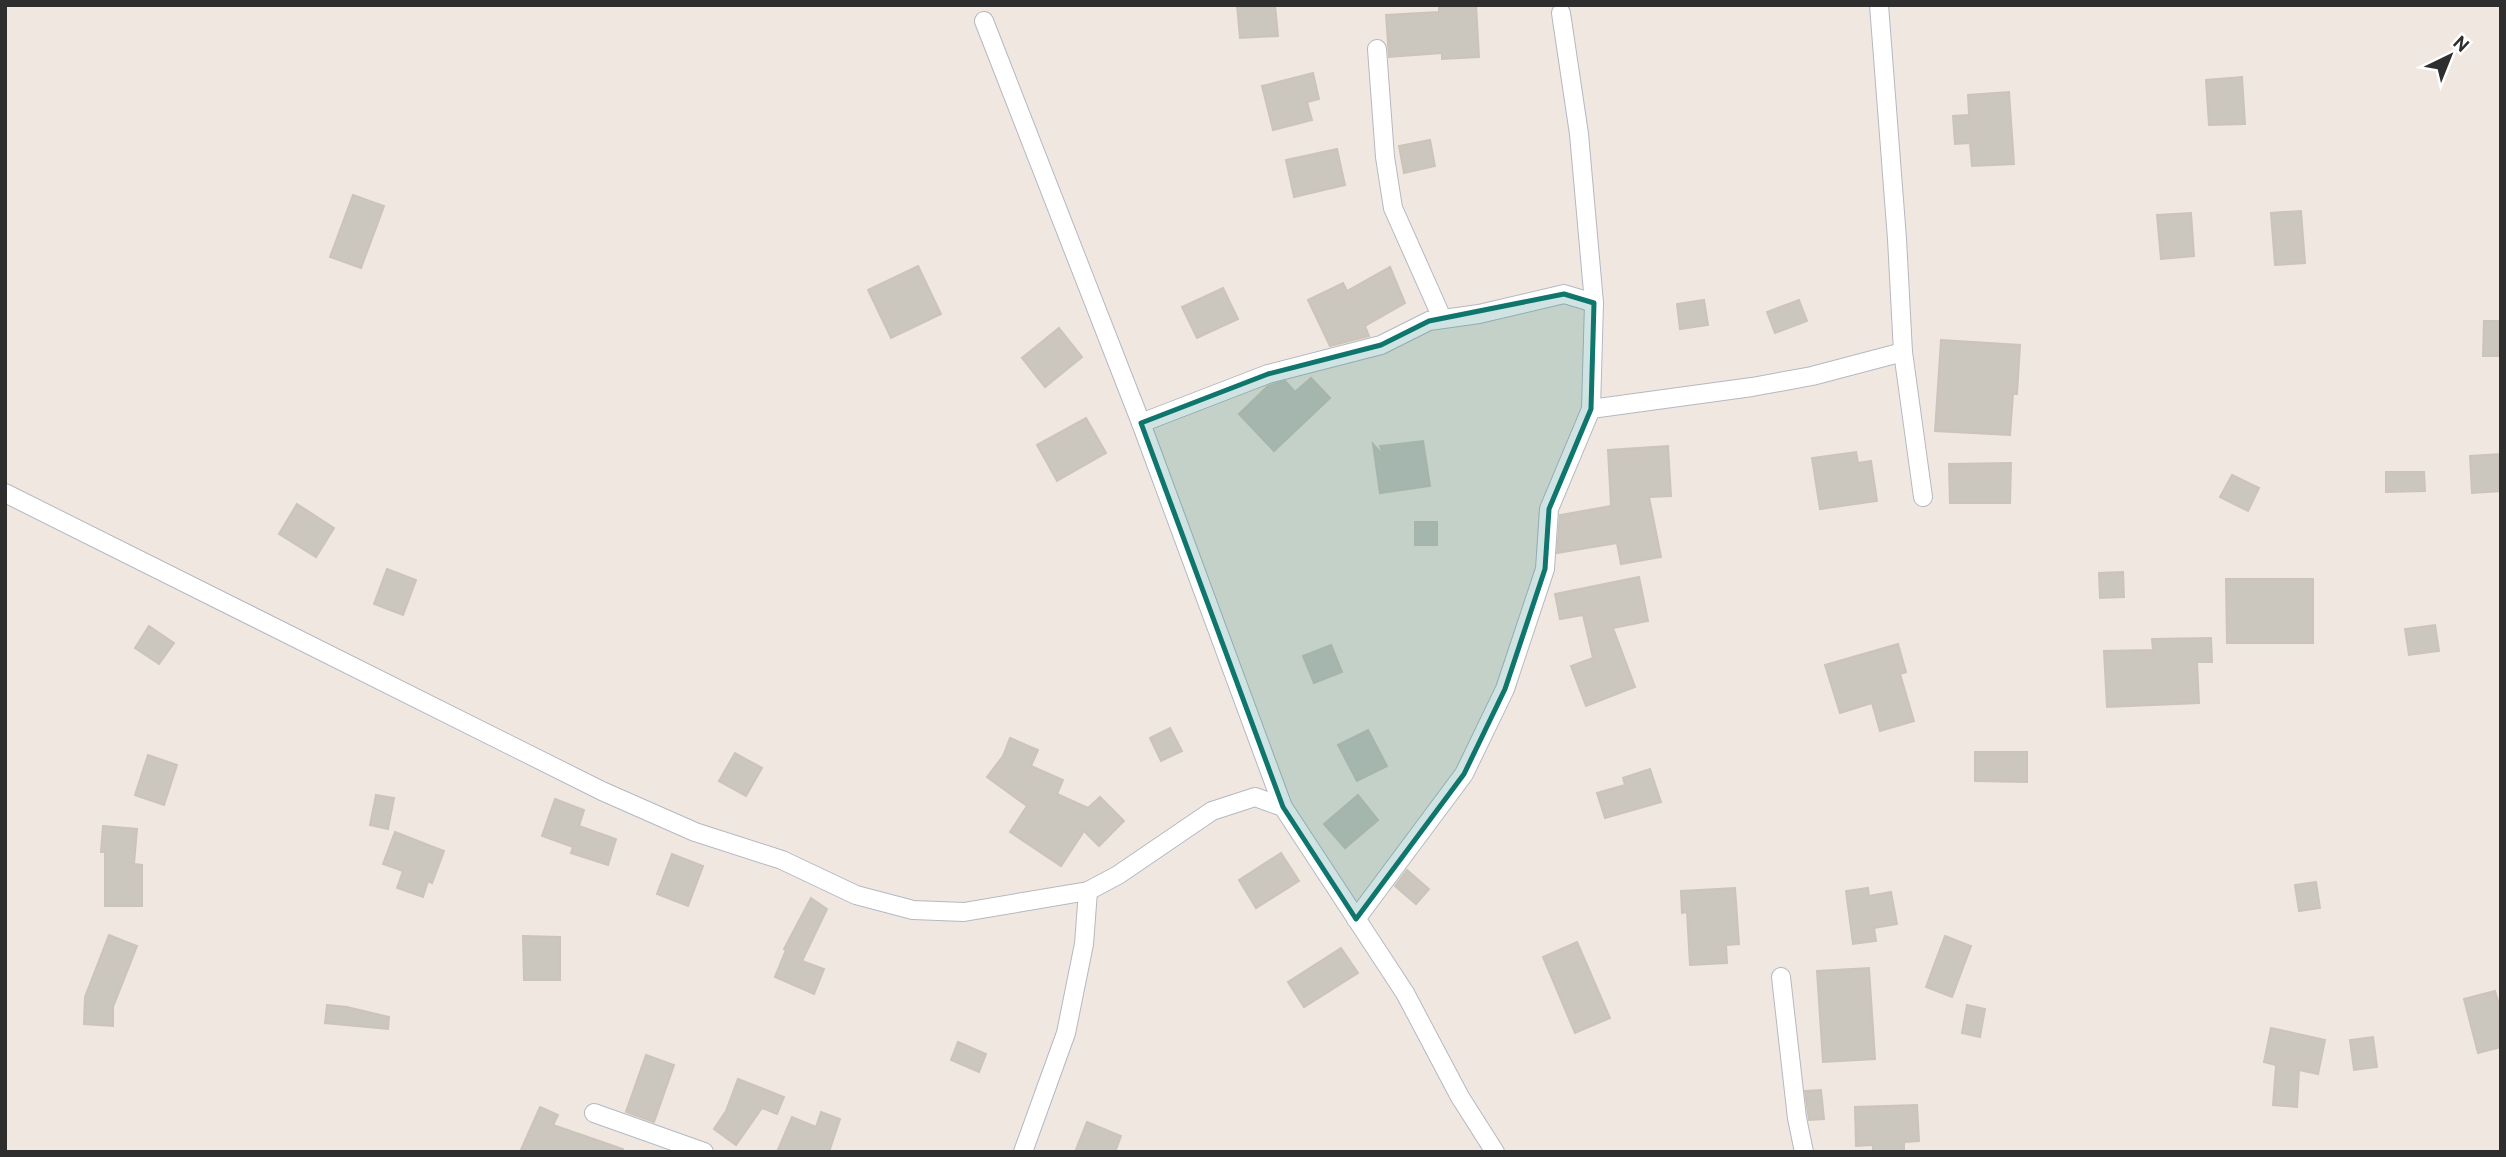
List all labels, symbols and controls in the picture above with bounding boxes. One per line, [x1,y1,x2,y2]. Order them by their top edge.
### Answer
north arrow [2415,21,2485,91]
text: N [2447,32,2473,58]

